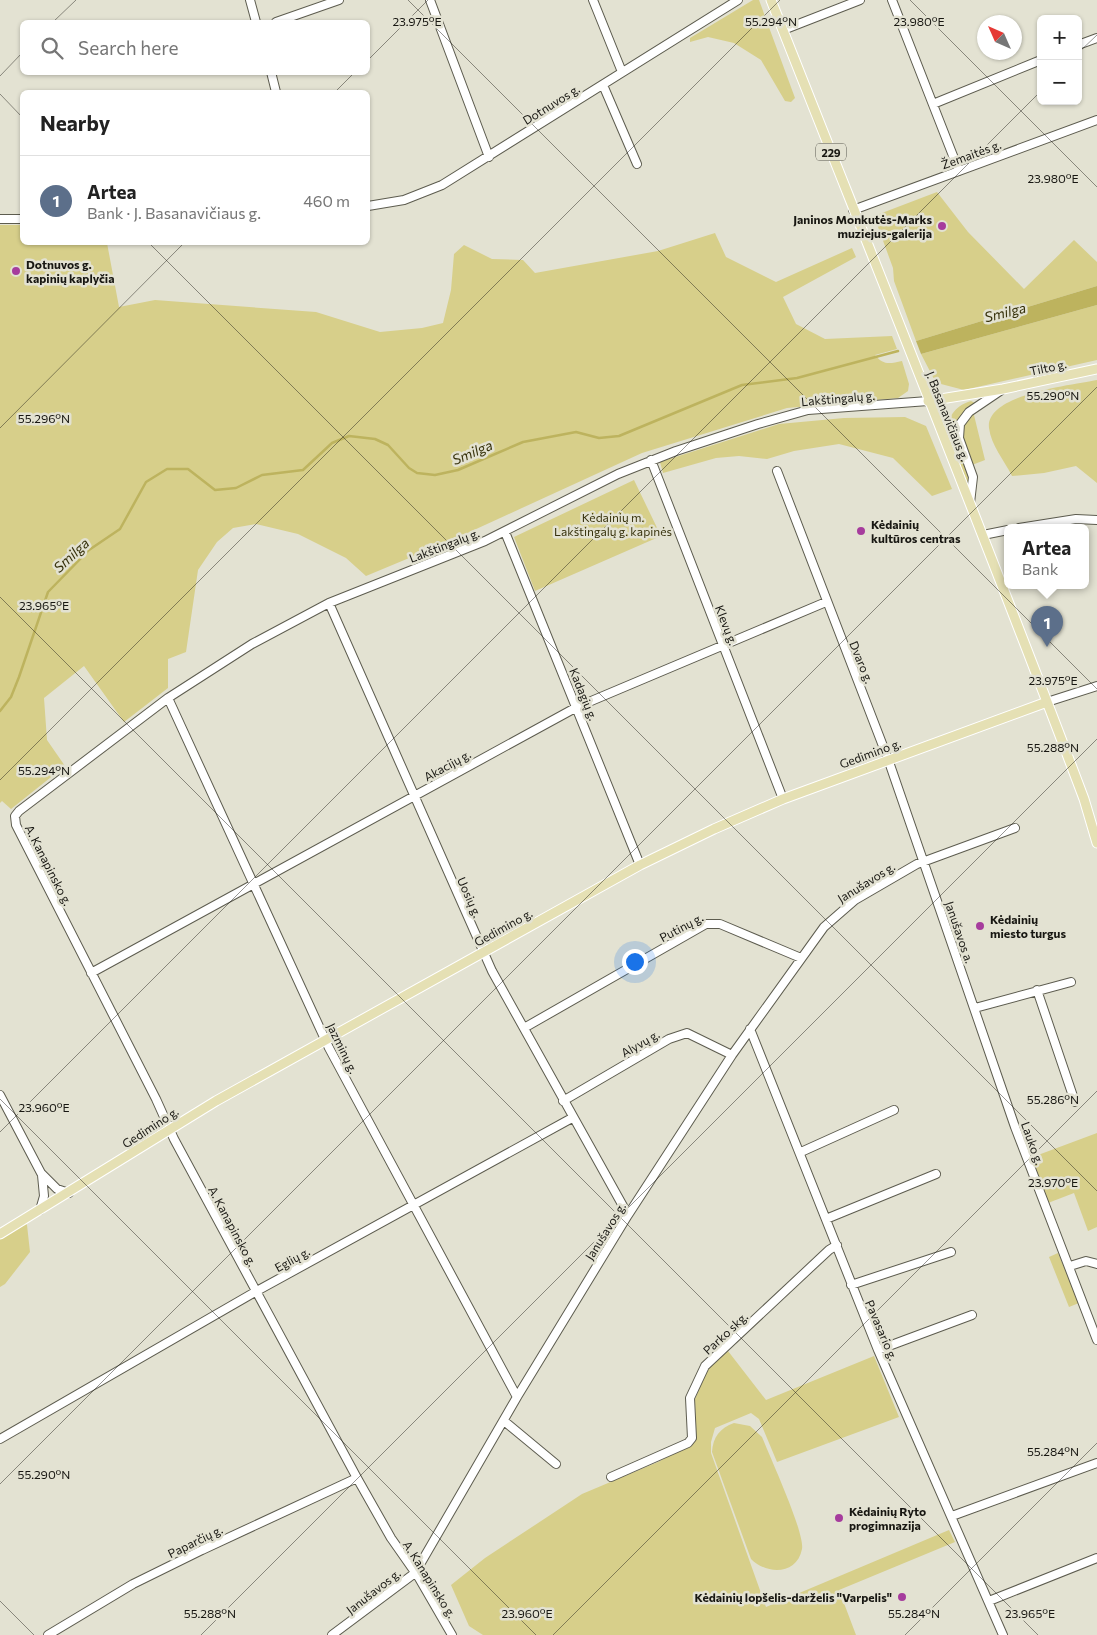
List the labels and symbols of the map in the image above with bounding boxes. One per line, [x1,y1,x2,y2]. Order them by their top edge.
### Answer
text: 23.975°E [392,14,442,28]
text: 55.294°N [745,14,797,28]
text: 23.980°E [893,14,945,28]
north arrow [977,15,1022,60]
street label: Dotnuvos g. [520,81,582,127]
street label: Žemaitės g. [939,137,1003,171]
road number: 229 [816,144,846,160]
text: 23.980°E [1027,171,1079,185]
place label: Janinos Monkutės-Marks muziejus-galerija [793,212,932,240]
marker: Janinos Monkutės-Marks muziejus-galerija [936,220,948,232]
place label: Dotnuvos g. kapinių kaplyčia [26,257,114,285]
marker: Dotnuvos g. kapinių kaplyčia [10,265,22,277]
water label: Smilga [982,299,1028,325]
street label: Tilto g. [1028,356,1068,378]
street label: J. Basanavičiaus g. [923,369,972,464]
street label: Lakštingalų g. [801,388,876,408]
text: 55.290°N [1027,388,1079,402]
text: 55.296°N [18,411,70,425]
water label: Smilga [449,436,495,468]
park label: Kėdainių m. Lakštingalų g. kapinės [554,510,672,538]
place label: Kėdainių kultūros centras [871,517,961,545]
street label: Lakštingalų g. [407,525,481,565]
marker: Kėdainių kultūros centras [855,525,867,537]
water label: Smilga [50,534,92,576]
text: 23.965°E [19,598,69,612]
street label: Klevų g. [713,603,741,647]
pin: 1 [1031,606,1063,647]
street label: Dvaro g. [847,639,877,685]
street label: Kadagių g. [567,666,601,722]
text: 23.975°E [1028,673,1078,687]
street label: Gedimino g. [837,735,903,771]
text: 55.288°N [1027,740,1079,754]
street label: Akacijų g. [421,746,473,784]
text: 55.294°N [18,763,70,777]
street label: A. Kanapinsko g. [23,822,75,908]
street label: Janušavos g. [835,859,898,906]
street label: Uosių g. [455,875,485,919]
street label: Janušavos a. [942,899,977,965]
street label: Gedimino g. [471,905,535,949]
street label: Putinų g. [657,910,705,944]
place label: Kėdainių miesto turgus [990,912,1066,940]
marker: Kėdainių miesto turgus [974,920,986,932]
your location [622,949,648,975]
street label: Jazminų g. [324,1020,361,1076]
street label: Alyvų g. [618,1026,662,1060]
text: 55.286°N [1027,1092,1079,1106]
text: 23.960°E [18,1100,70,1114]
street label: Gedimino g. [119,1104,181,1150]
street label: Lauko g. [1019,1120,1047,1167]
text: 23.970°E [1028,1175,1078,1189]
street label: A. Kanapinsko g. [206,1184,260,1268]
street label: Janušavos g. [582,1200,629,1263]
street label: Eglių g. [272,1244,312,1274]
street label: Pavasario g. [863,1298,901,1363]
street label: Parko skg. [700,1309,750,1357]
text: 55.284°N [1027,1444,1079,1458]
text: 55.290°N [18,1467,70,1481]
place label: Kėdainių Ryto progimnazija [849,1504,926,1532]
marker: Kėdainių Ryto progimnazija [833,1512,845,1524]
street label: Paparčių g. [165,1522,225,1560]
street label: A. Kanapinsko g. [401,1538,459,1620]
street label: Janušavos g. [343,1565,404,1617]
place label: Kėdainių lopšelis-darželis "Varpelis" [695,1590,892,1604]
marker: Kėdainių lopšelis-darželis "Varpelis" [896,1591,908,1603]
text: 55.288°N [184,1606,236,1620]
text: 23.960°E [501,1606,553,1620]
text: 55.284°N [888,1606,940,1620]
text: 23.965°E [1005,1606,1055,1620]

